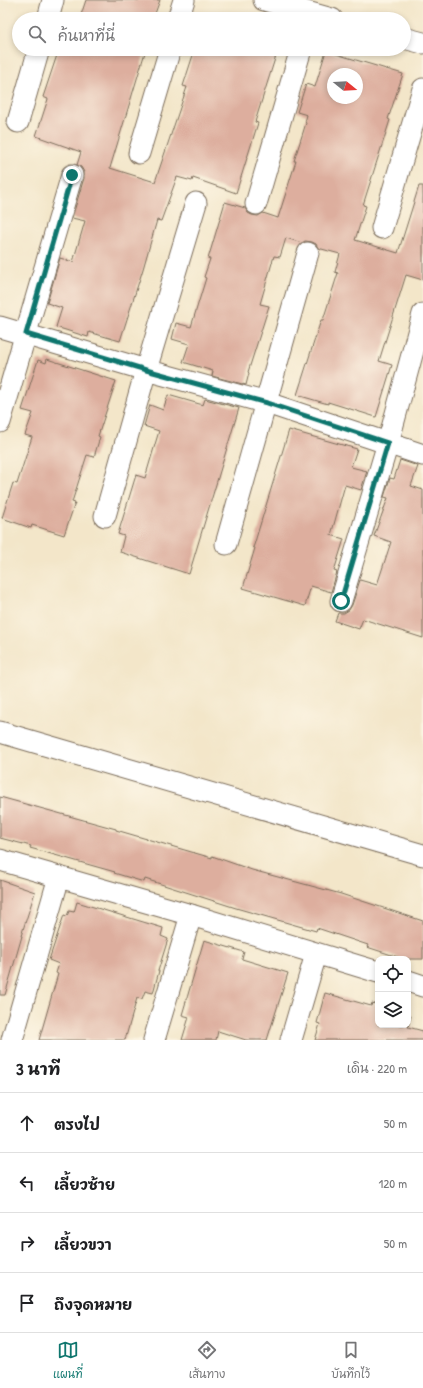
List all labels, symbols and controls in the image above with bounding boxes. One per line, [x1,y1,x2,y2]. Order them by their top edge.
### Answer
search box [12,12,411,56]
icon: search [26,23,48,45]
text: ค้นหาที่นี่ [58,25,115,46]
north arrow [327,68,363,104]
route end [63,166,81,184]
route start [332,592,350,610]
map controls [375,956,411,1028]
button: locate [375,956,411,992]
button: layers [375,992,411,1028]
text: 3 นาที [16,1057,60,1080]
text: เดิน · 220 m [347,1059,407,1077]
icon: ahead [16,1112,38,1134]
text: ตรงไป [54,1114,100,1135]
text: 50 m [384,1114,407,1132]
icon: left [16,1172,38,1194]
text: เลี้ยวซ้าย [54,1174,115,1195]
text: 120 m [379,1174,407,1192]
icon: right [16,1232,38,1254]
text: เลี้ยวขวา [54,1234,112,1255]
text: 50 m [384,1234,407,1252]
icon: arrive [16,1292,38,1314]
text: ถึงจุดหมาย [54,1294,132,1315]
tab: แผนที่ [53,1339,83,1382]
tab: เส้นทาง [189,1339,225,1382]
tab: บันทึกไว้ [331,1339,370,1382]

